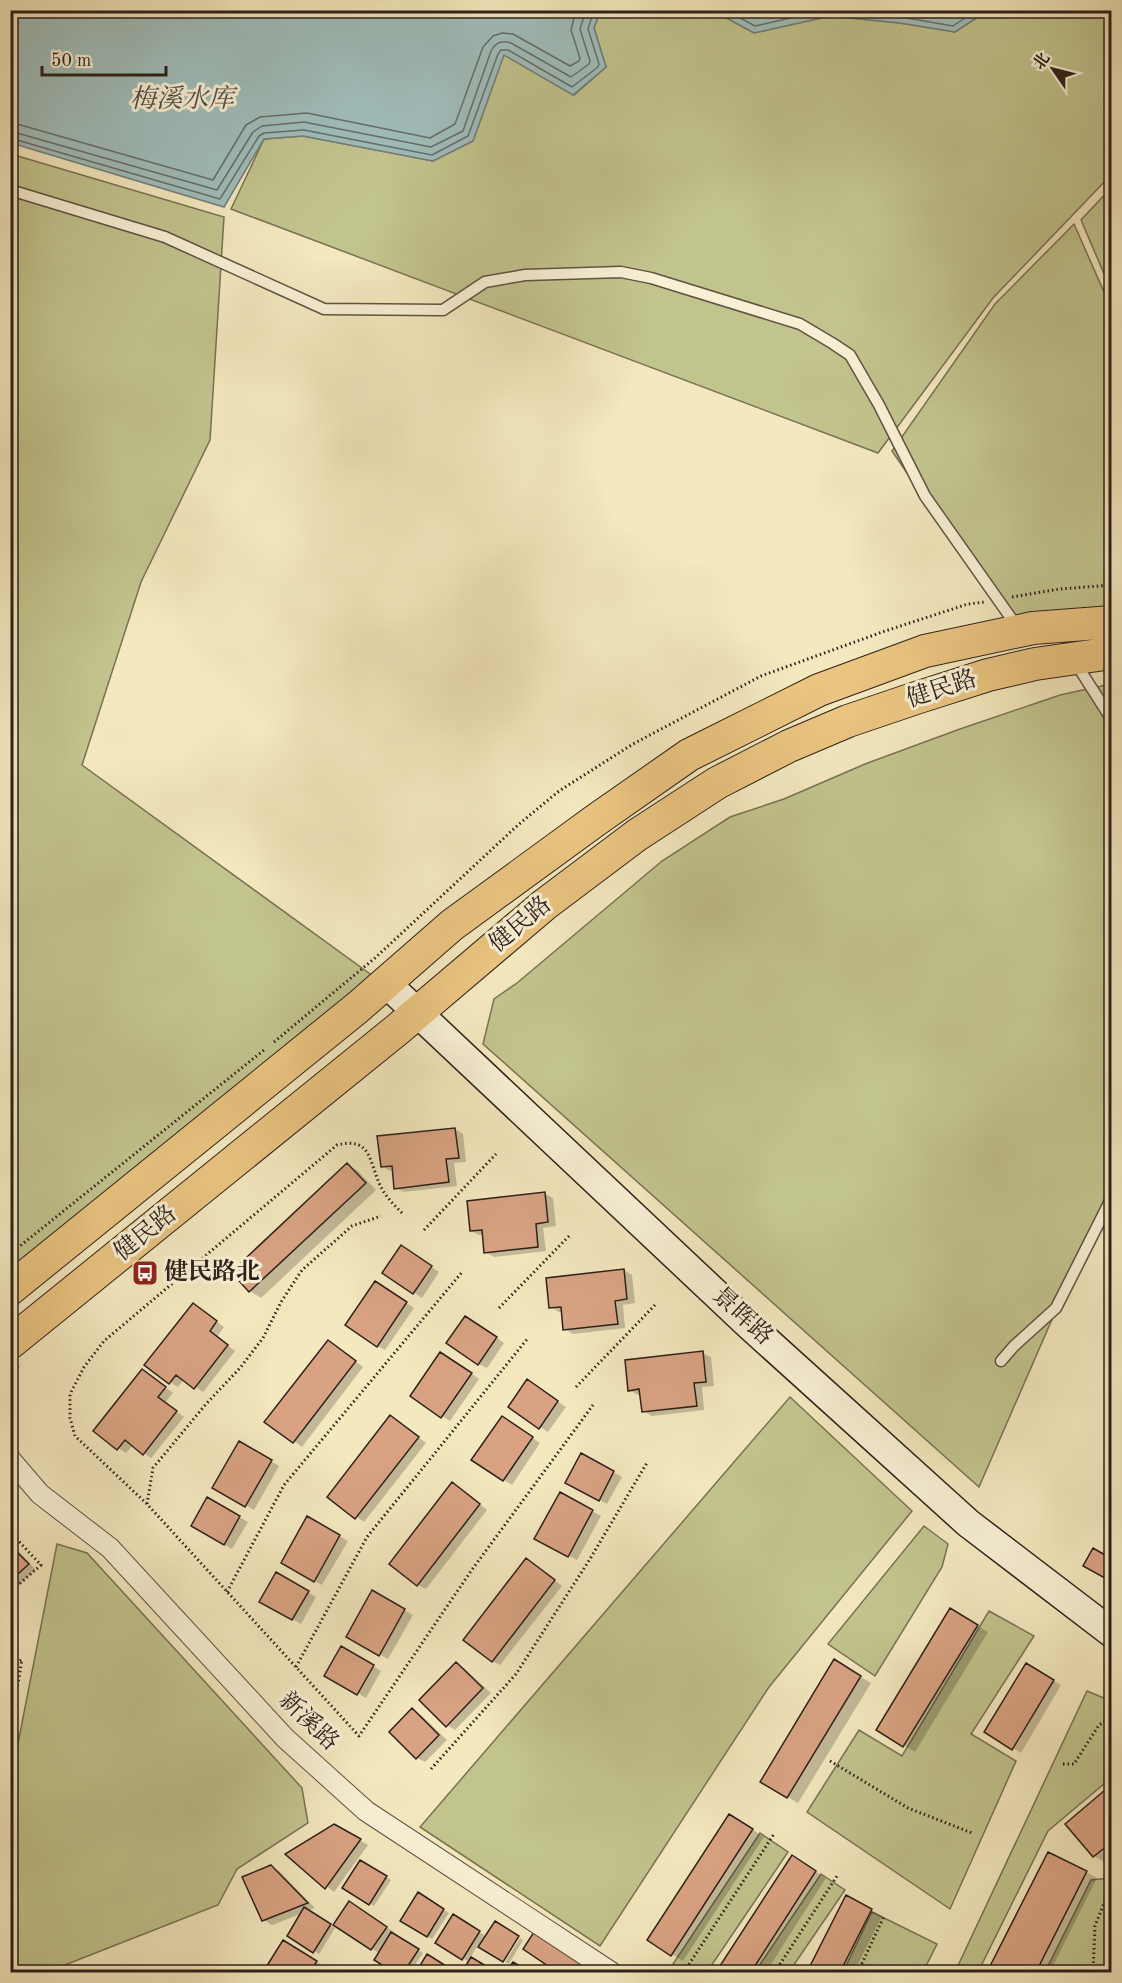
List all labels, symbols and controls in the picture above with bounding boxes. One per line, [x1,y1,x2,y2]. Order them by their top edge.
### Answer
scale bar [42,39,166,77]
north arrow [1023,39,1083,99]
text: 北 [1030,49,1053,73]
text: 50 m [51,52,91,70]
water label: 梅溪水库 [130,85,238,113]
street label: 健民路 [903,665,980,713]
street label: 健民路 [484,890,556,957]
street label: 健民路 [109,1200,182,1266]
bus stop icon: 健民路北 [130,1258,160,1288]
place label: 健民路北 [164,1258,260,1285]
street label: 景晖路 [707,1281,779,1350]
street label: 新溪路 [274,1686,344,1756]

